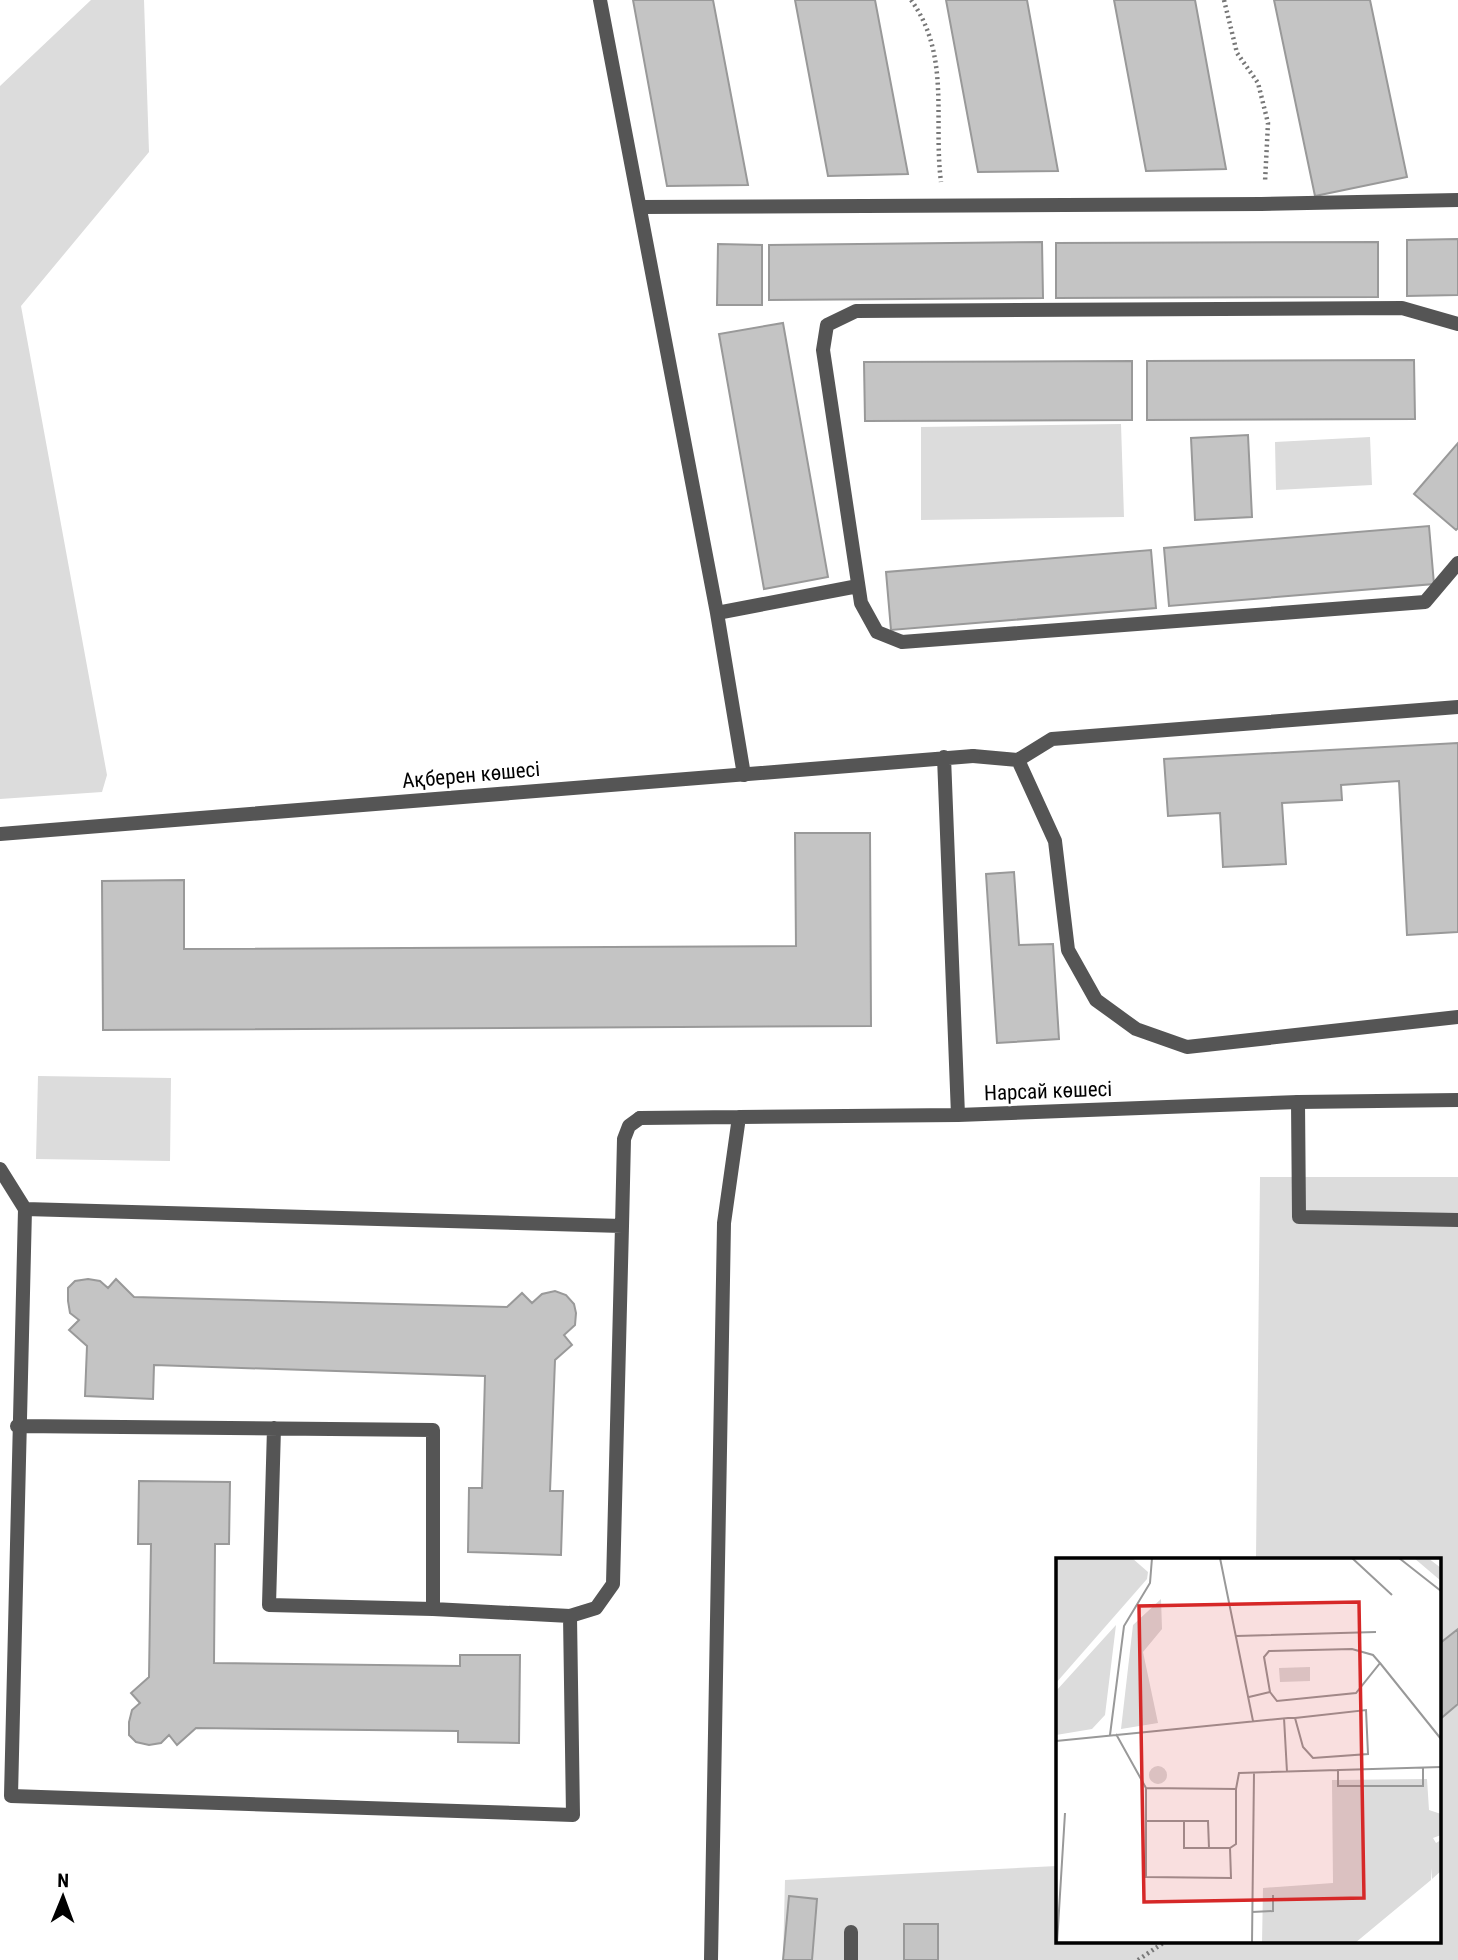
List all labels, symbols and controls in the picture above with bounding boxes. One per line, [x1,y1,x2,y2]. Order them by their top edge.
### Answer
street label: Ақберен көшесі [401,757,541,793]
street label: Нарсай көшесі [983,1077,1113,1105]
inset map [1056,1558,1440,1942]
north arrow [28,1862,98,1932]
text: N [57,1869,69,1892]

